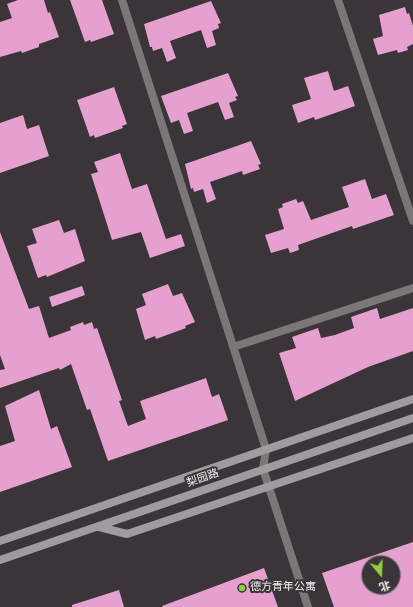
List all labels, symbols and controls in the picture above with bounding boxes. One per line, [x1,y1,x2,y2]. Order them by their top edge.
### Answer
street label: 梨园路 [185,467,221,491]
north arrow [361,555,401,595]
text: 北 [377,577,392,594]
place label: 德方青年公寓 [250,581,316,595]
marker: 德方青年公寓 [237,583,247,593]

